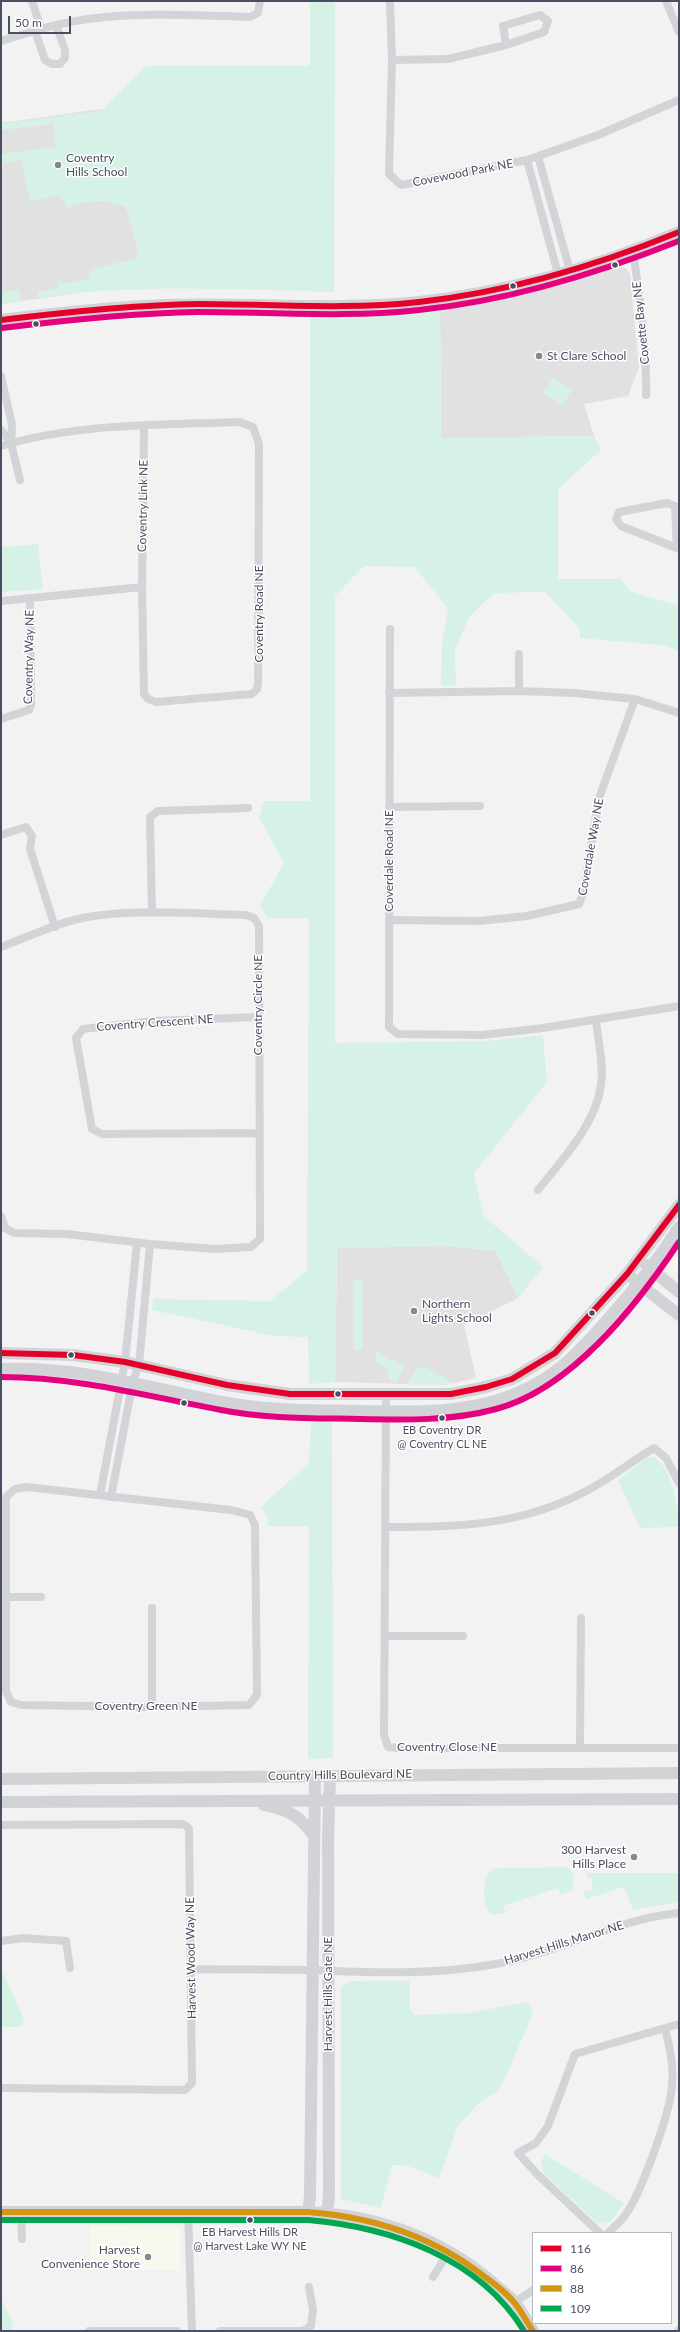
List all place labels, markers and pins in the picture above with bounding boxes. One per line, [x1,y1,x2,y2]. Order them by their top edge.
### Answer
place label: Coventry Hills School [66,151,127,179]
marker: Coventry Hills School [53,160,63,170]
unlabelled marker [610,260,620,270]
unlabelled marker [508,281,518,291]
unlabelled marker [31,319,41,329]
place label: St Clare School [547,349,626,363]
marker: St Clare School [534,351,544,361]
place label: Northern Lights School [422,1297,492,1325]
marker: Northern Lights School [409,1306,419,1316]
unlabelled marker [587,1308,597,1318]
unlabelled marker [66,1350,76,1360]
unlabelled marker [333,1389,343,1399]
unlabelled marker [179,1398,189,1408]
marker: EB Coventry DR @ Coventry CL NE [437,1413,447,1423]
place label: EB Coventry DR @ Coventry CL NE [397,1423,487,1449]
place label: 300 Harvest Hills Place [561,1843,626,1871]
marker: 300 Harvest Hills Place [629,1852,639,1862]
marker: EB Harvest Hills DR @ Harvest Lake WY NE [245,2215,255,2225]
place label: EB Harvest Hills DR @ Harvest Lake WY NE [193,2225,307,2251]
place label: Harvest Convenience Store [41,2243,140,2271]
marker: Harvest Convenience Store [143,2252,153,2262]

